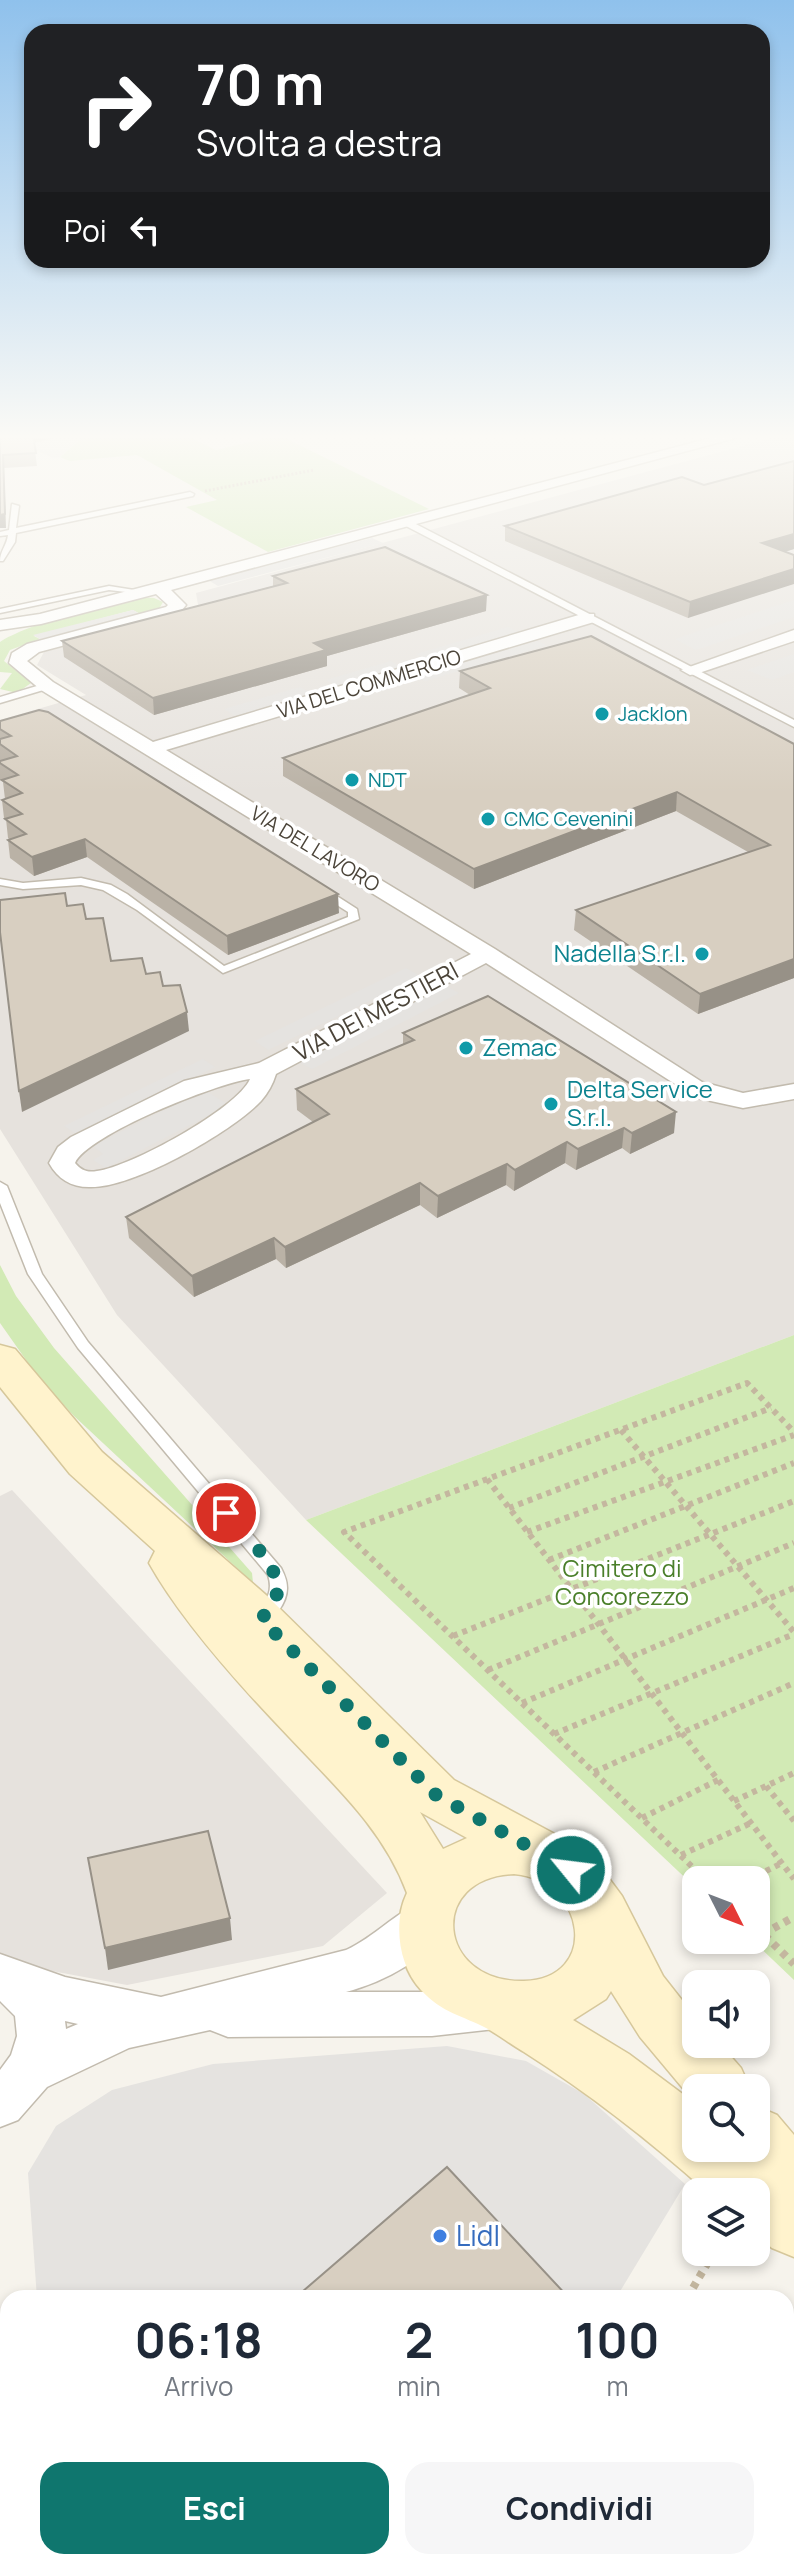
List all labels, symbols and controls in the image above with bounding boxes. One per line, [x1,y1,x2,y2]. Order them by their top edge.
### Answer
text: 70 m [196,45,324,122]
icon: right [64,56,168,160]
text: Svolta a destra [196,118,442,167]
icon: left [123,208,167,252]
text: Poi [64,210,107,251]
street label: VIA DEL COMMERCIO [274,643,464,724]
place label: Jacklon [618,700,688,727]
marker: Jacklon [593,705,611,723]
place label: NDT [368,766,407,793]
marker: NDT [343,771,361,789]
street label: VIA DEL LAVORO [246,799,385,898]
place label: CMC Cevenini [504,805,633,832]
marker: CMC Cevenini [479,810,497,828]
place label: Nadella S.r.l. [554,936,686,969]
marker: Nadella S.r.l. [693,945,711,963]
street label: VIA DEI MESTIERI [287,953,464,1068]
place label: Zemac [482,1030,557,1063]
marker: Zemac [457,1039,475,1057]
place label: Delta Service S.r.l. [567,1072,713,1133]
marker: Delta Service S.r.l. [542,1095,560,1113]
pin [192,1479,260,1547]
icon: arrive [204,1491,248,1535]
park label: Cimitero di Concorezzo [555,1551,689,1612]
position arrow [529,1828,613,1912]
north arrow [682,1866,770,1954]
map controls [682,1866,770,2266]
button: sound [682,1970,770,2058]
button: search [682,2074,770,2162]
button: layers [682,2178,770,2266]
place label: Lidl [456,2216,500,2254]
marker: Lidl [431,2227,449,2245]
text: 06:18 [134,2307,263,2372]
text: 2 [405,2307,433,2372]
text: 100 [575,2307,660,2372]
text: Arrivo [164,2368,233,2404]
text: min [397,2368,441,2404]
text: m [606,2368,628,2404]
button: Esci [40,2462,389,2554]
button: Condividi [405,2462,754,2554]

